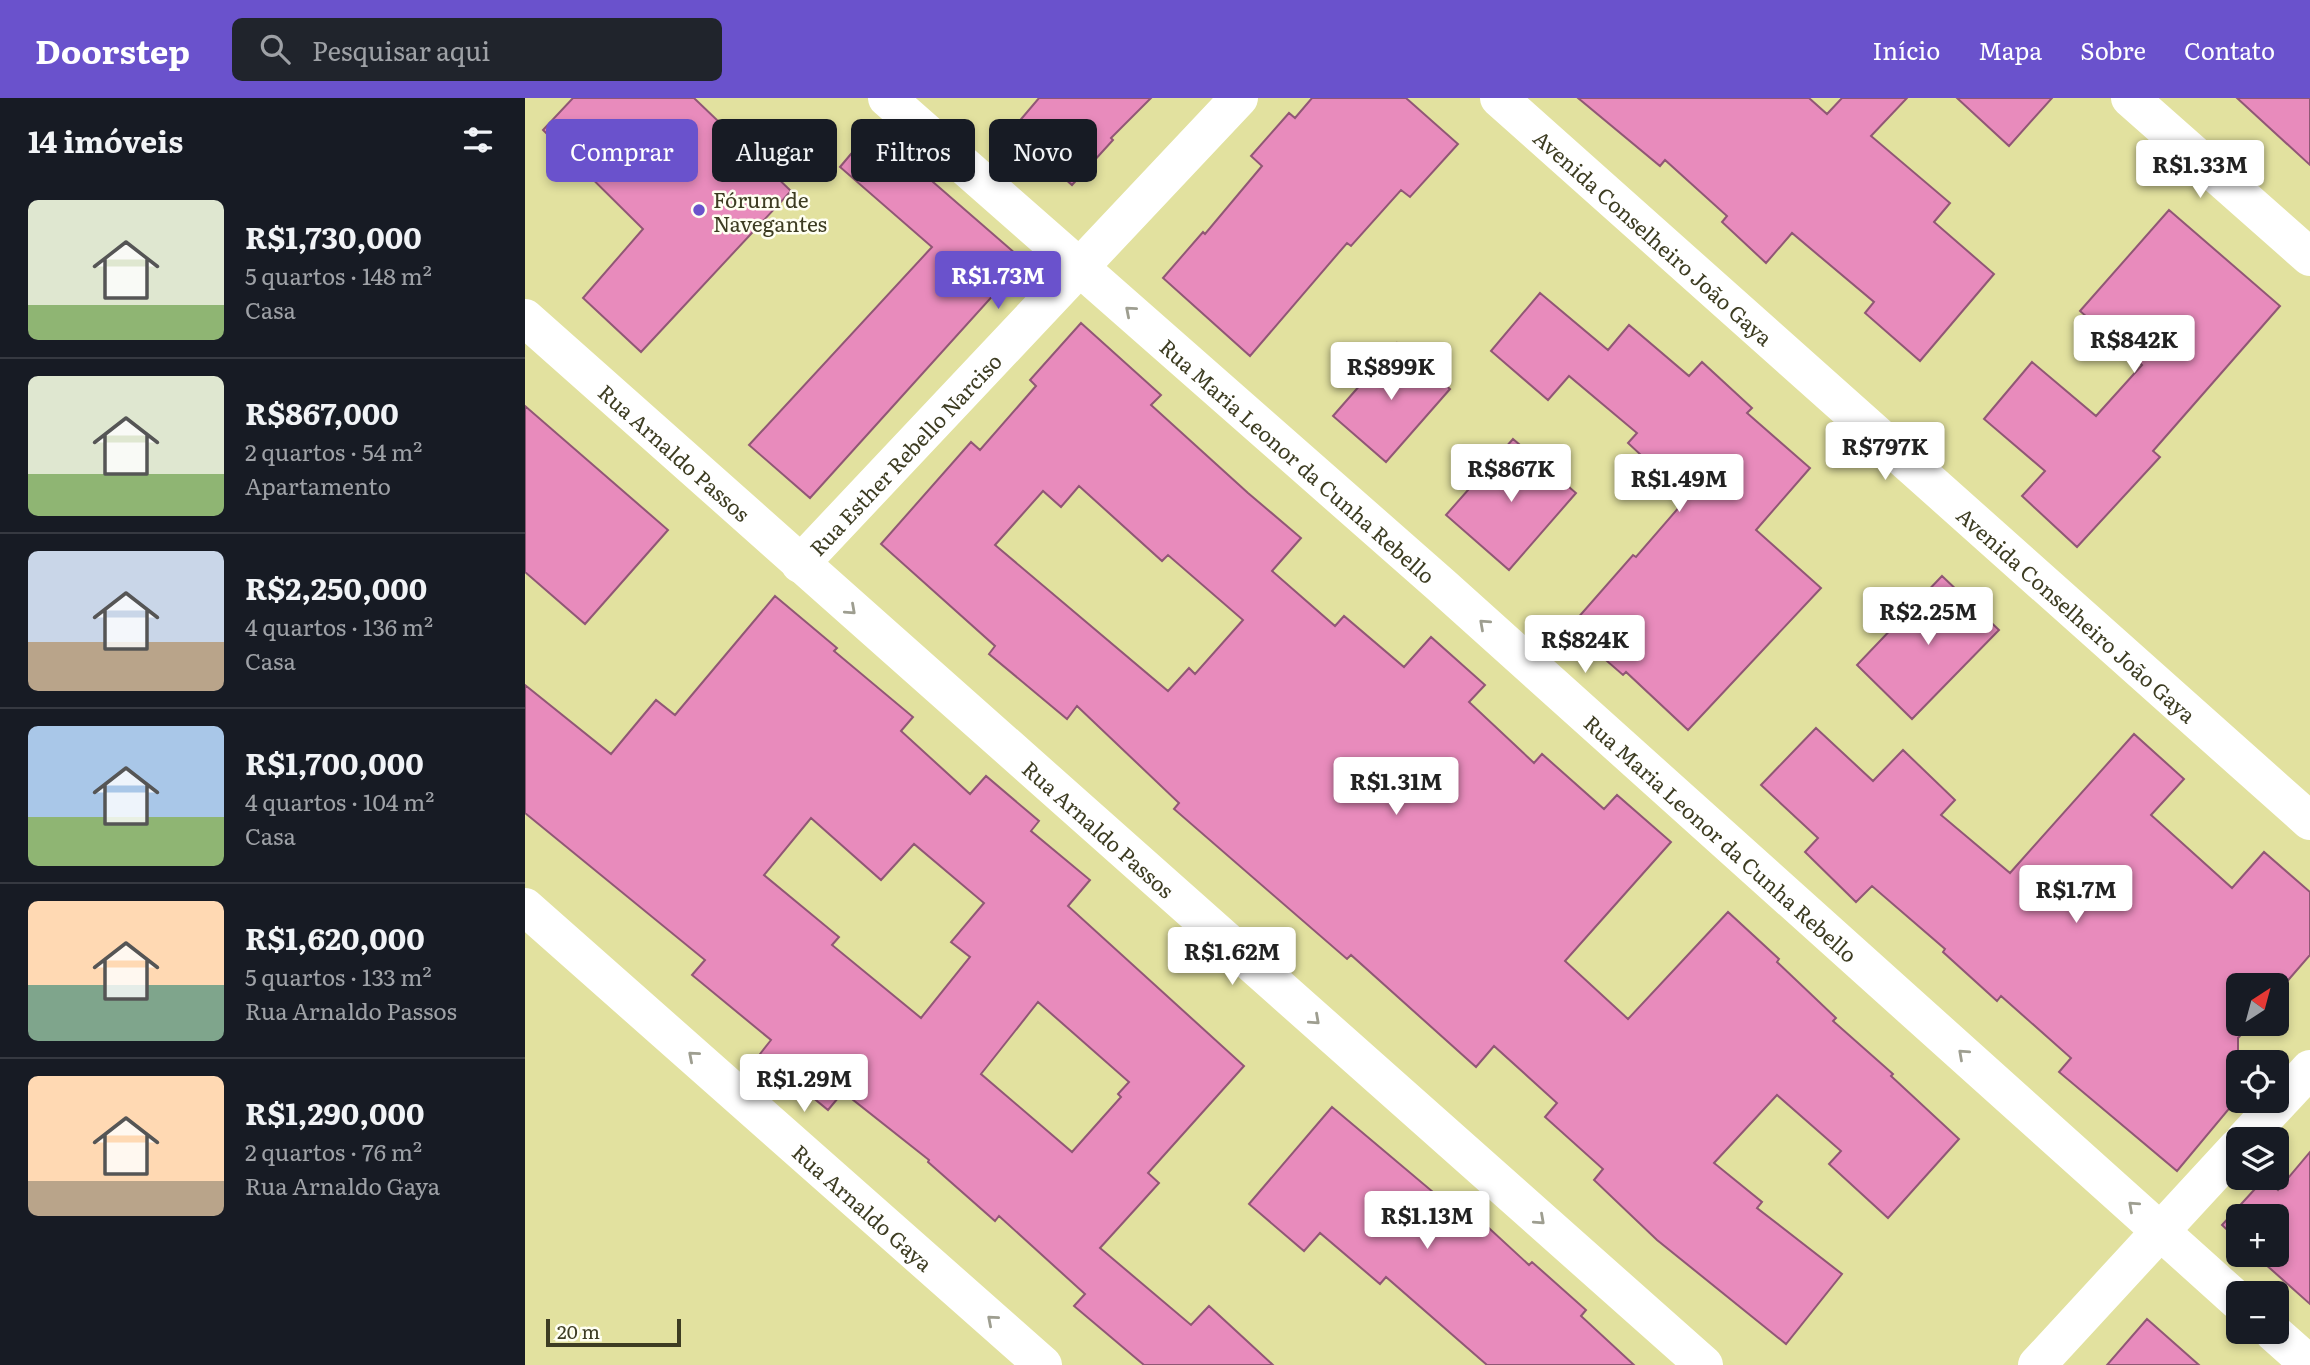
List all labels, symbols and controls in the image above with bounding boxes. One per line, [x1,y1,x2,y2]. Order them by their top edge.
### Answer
search box [232,18,722,81]
text: Doorstep [35,25,190,74]
icon: search [256,30,294,68]
text: Pesquisar aqui [312,30,490,69]
text: Início [1873,32,1940,67]
text: Mapa [1978,32,2042,67]
text: Sobre [2080,32,2146,67]
text: Contato [2184,32,2275,67]
text: 14 imóveis [28,118,183,162]
chip: Comprar [546,119,698,182]
chip: Alugar [712,119,837,182]
chip: Filtros [851,119,975,182]
chip: Novo [989,119,1097,182]
icon: filters [459,121,497,159]
street label: Avenida Conselheiro João Gaya [1528,121,1781,352]
pin: R$1.33M [2135,140,2265,200]
text: R$1.33M [2152,146,2248,180]
place label: Fórum de Navegantes [713,183,827,238]
marker: Fórum de Navegantes [691,202,707,218]
text: R$1,730,000 [245,214,422,258]
icon: home [84,228,168,312]
pin: R$1.73M [933,252,1063,311]
text: R$1.73M [951,257,1045,291]
text: 5 quartos · 148 m² [245,258,432,292]
text: Casa [245,292,296,326]
one-way arrow [1125,307,1138,319]
pin: R$842K [2077,316,2191,375]
text: R$842K [2090,321,2178,355]
street label: Rua Maria Leonor da Cunha Rebello [1154,330,1443,590]
pin: R$899K [1334,342,1448,402]
street label: Rua Esther Rebello Narciso [801,345,1007,562]
text: R$899K [1347,348,1435,382]
street label: Rua Arnaldo Passos [593,376,758,527]
text: R$867,000 [245,390,399,434]
icon: home [84,404,168,488]
pin: R$797K [1828,422,1942,482]
text: R$797K [1842,428,1928,462]
text: 2 quartos · 54 m² [245,434,422,468]
pin: R$867K [1454,444,1568,504]
text: R$867K [1467,450,1555,484]
pin: R$1.49M [1614,454,1744,514]
text: R$1.49M [1630,460,1728,494]
text: Apartamento [245,468,391,502]
street label: Avenida Conselheiro João Gaya [1951,499,2204,729]
text: R$2,250,000 [245,565,427,609]
icon: home [84,579,168,663]
pin: R$2.25M [1863,588,1993,647]
text: R$2.25M [1879,593,1977,627]
one-way arrow [843,602,856,614]
text: 4 quartos · 136 m² [245,609,433,643]
pin: R$824K [1528,616,1642,675]
one-way arrow [1479,620,1492,632]
text: R$824K [1541,621,1629,655]
text: Casa [245,643,296,677]
street label: Rua Maria Leonor da Cunha Rebello [1578,706,1865,968]
text: R$1,700,000 [245,740,424,784]
street label: Rua Arnaldo Passos [1017,752,1182,904]
icon: home [84,754,168,838]
pin: R$1.31M [1331,758,1461,817]
text: R$1.31M [1350,763,1442,797]
text: 4 quartos · 104 m² [245,784,434,818]
text: Casa [245,818,296,852]
pin: R$1.7M [2019,866,2133,925]
text: R$1.7M [2035,871,2117,905]
text: R$1,620,000 [245,915,425,959]
pin: R$1.62M [1167,928,1297,987]
icon: home [84,929,168,1013]
text: R$1.62M [1184,933,1280,967]
text: 5 quartos · 133 m² [245,959,432,993]
north arrow [2226,973,2289,1036]
map controls [2226,973,2289,1344]
text: Rua Arnaldo Passos [245,993,457,1027]
one-way arrow [1307,1012,1320,1025]
one-way arrow [1959,1050,1972,1062]
button: locate [2226,1050,2289,1113]
one-way arrow [688,1051,701,1064]
pin: R$1.29M [739,1054,869,1114]
text: R$1.29M [756,1060,852,1094]
text: R$1,290,000 [245,1090,425,1134]
icon: home [84,1104,168,1188]
button: layers [2226,1127,2289,1190]
text: 2 quartos · 76 m² [245,1134,422,1168]
street label: Rua Arnaldo Gaya [787,1136,941,1278]
text: Rua Arnaldo Gaya [245,1168,440,1202]
pin: R$1.13M [1362,1192,1492,1251]
text: R$1.13M [1381,1197,1473,1231]
one-way arrow [2128,1202,2141,1214]
button: + [2226,1204,2289,1267]
one-way arrow [1532,1212,1545,1224]
button: − [2226,1281,2289,1344]
scale bar [546,1316,681,1348]
one-way arrow [987,1316,1000,1328]
text: 20 m [557,1317,600,1345]

